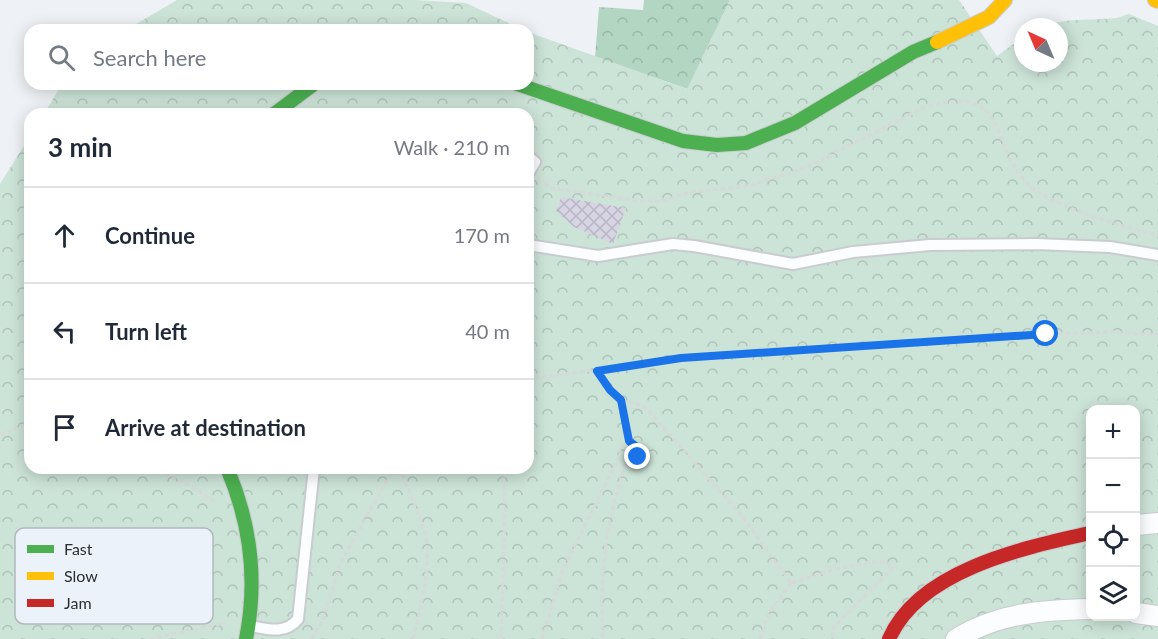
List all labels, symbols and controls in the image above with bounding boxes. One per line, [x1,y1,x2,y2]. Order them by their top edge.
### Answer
north arrow [1014,18,1068,72]
search box [24,24,534,90]
icon: search [45,41,78,74]
text: Search here [93,44,206,71]
text: 3 min [48,131,112,163]
text: Walk · 210 m [394,135,510,159]
icon: ahead [48,219,81,252]
text: Continue [105,222,195,249]
text: 170 m [454,223,510,247]
icon: left [48,315,81,348]
text: Turn left [105,318,187,345]
text: 40 m [465,319,510,343]
route start [1032,320,1058,346]
map controls [1086,405,1140,621]
button: + [1086,405,1140,459]
icon: arrive [48,411,81,444]
text: Arrive at destination [105,414,306,441]
route end [624,443,650,469]
button: − [1086,459,1140,513]
button: locate [1086,513,1140,567]
legend [15,528,213,624]
text: Fast [64,539,93,558]
text: Slow [64,566,98,585]
button: layers [1086,567,1140,621]
text: Jam [64,593,92,612]

